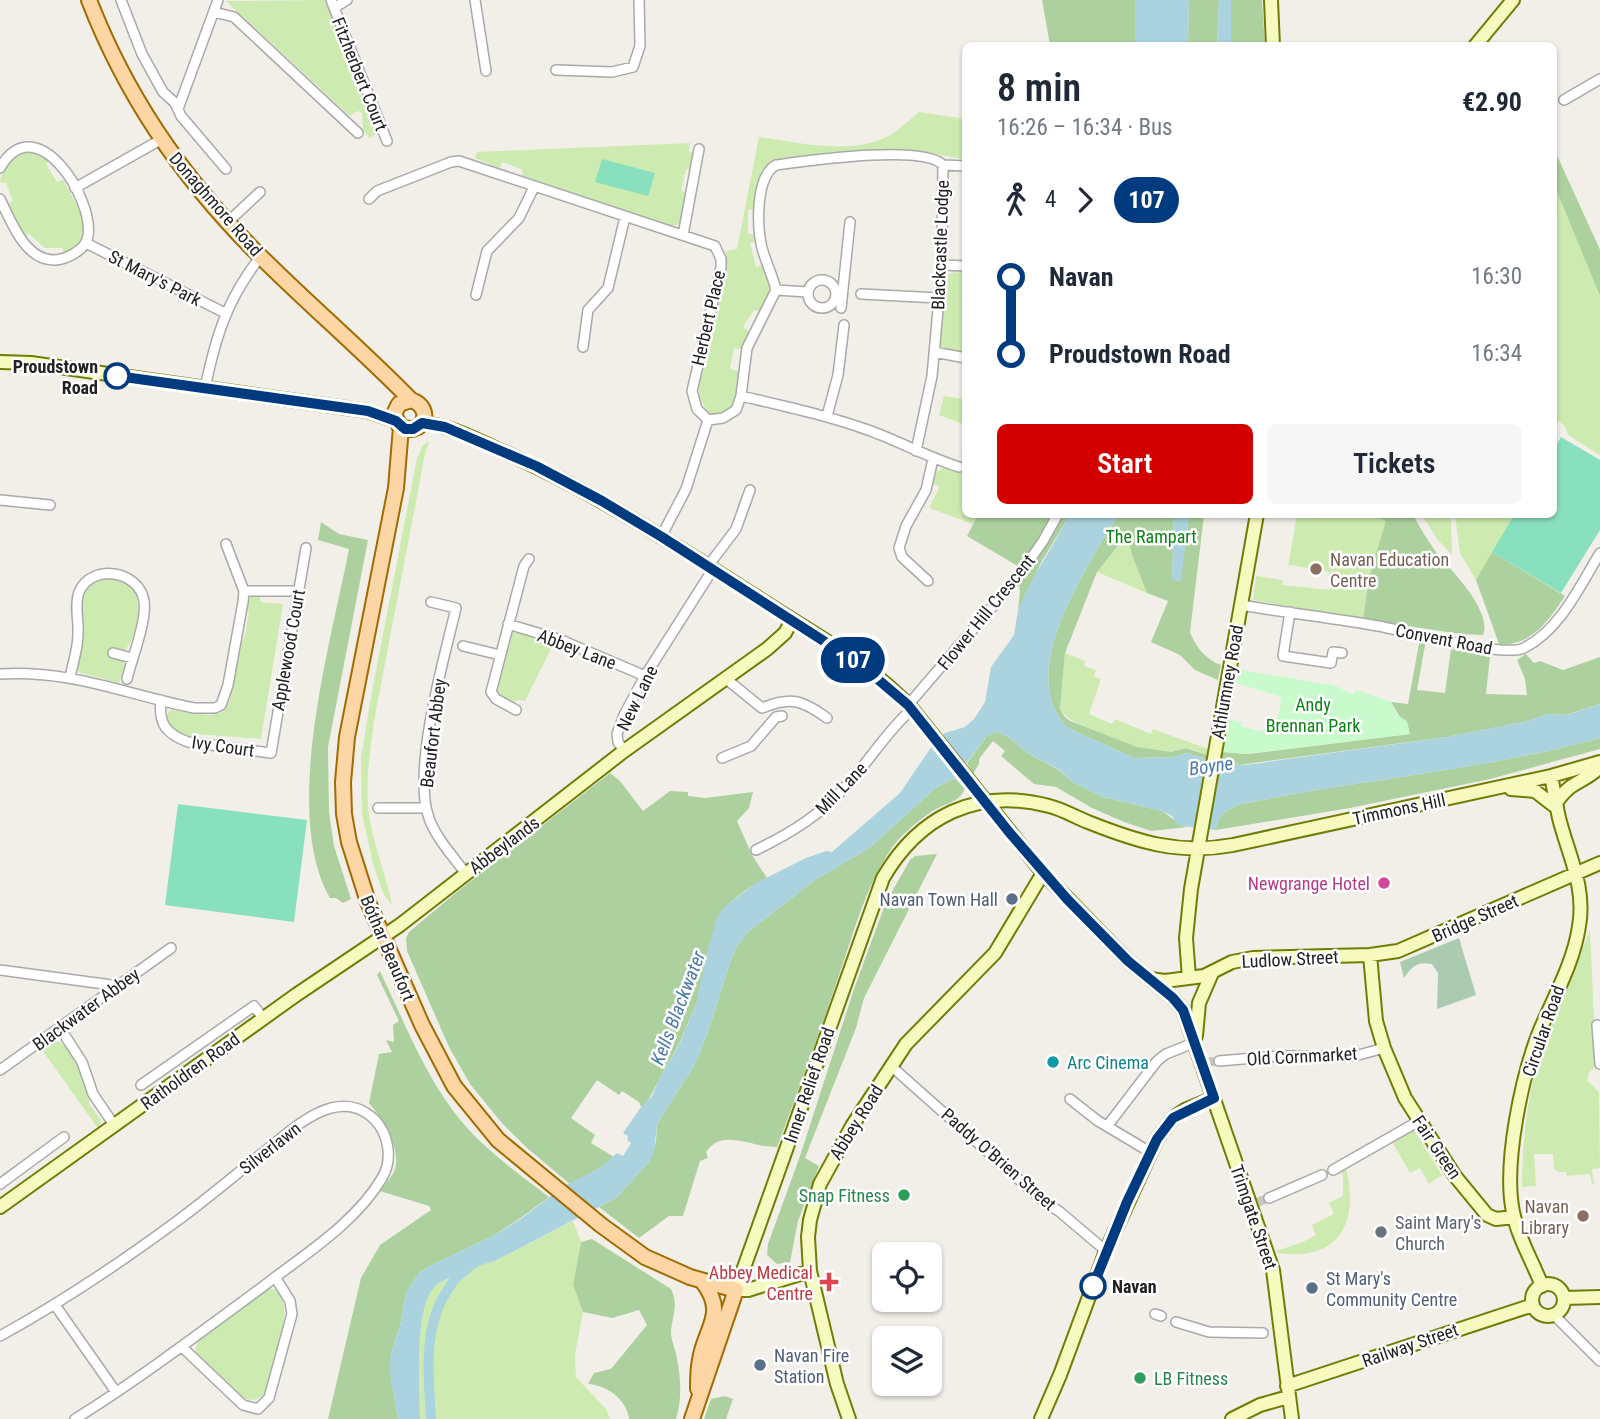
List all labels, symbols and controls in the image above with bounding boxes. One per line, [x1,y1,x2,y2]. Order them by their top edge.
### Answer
street label: Fitzherbert Court [328,14,392,134]
text: 8 min [997,66,1081,110]
text: €2.90 [1462,87,1522,117]
text: 16:26 – 16:34 · Bus [997,114,1173,141]
street label: Donaghmore Road [165,148,267,260]
street label: Blackcastle Lodge [927,180,953,310]
icon: walk [997,181,1035,219]
icon: forward [1066,181,1104,219]
text: 4 [1045,186,1056,213]
text: 107 [1128,186,1165,214]
street label: St Mary's Park [105,246,205,310]
text: Navan [1049,262,1114,292]
text: 16:30 [1471,263,1522,290]
street label: Herbert Place [687,268,729,368]
text: Proudstown Road [1049,339,1231,369]
text: 16:34 [1471,340,1522,367]
place label: Proudstown Road [13,356,98,398]
marker: Proudstown Road [104,363,130,389]
button: Start [997,424,1253,504]
button: Tickets [1267,424,1522,504]
park label: The Rampart [1105,526,1197,547]
place label: Navan Education Centre [1330,549,1449,591]
street label: Flower Hill Crescent [933,550,1039,674]
marker: Navan Education Centre [1308,561,1324,577]
street label: Applewood Court [267,588,309,712]
street label: Convent Road [1394,619,1494,659]
street label: Athlumney Road [1207,623,1247,741]
street label: Abbey Lane [535,624,619,674]
line badge: 107 [813,637,893,683]
text: 107 [835,646,871,674]
street label: New Lane [612,662,662,734]
street label: Beaufort Abbey [416,677,450,789]
park label: Andy Brennan Park [1266,694,1360,736]
street label: Ivy Court [190,731,256,761]
water label: Boyne [1187,752,1235,780]
street label: Mill Lane [811,758,871,818]
street label: Timmons Hill [1351,789,1447,829]
street label: Abbeylands [465,812,543,878]
place label: Newgrange Hotel [1248,873,1370,894]
marker: Newgrange Hotel [1376,875,1392,891]
place label: Navan Town Hall [880,889,998,910]
street label: Bridge Street [1429,890,1521,946]
marker: Navan Town Hall [1004,891,1020,907]
street label: Bóthar Beaufort [356,892,420,1004]
street label: Ludlow Street [1241,946,1339,972]
water label: Kells Blackwater [646,947,710,1068]
street label: Blackwater Abbey [29,963,144,1055]
street label: Circular Road [1518,983,1568,1079]
street label: Inner Relief Road [779,1025,839,1145]
street label: Ratholdren Road [136,1028,244,1114]
street label: Old Cornmarket [1246,1043,1358,1069]
place label: Arc Cinema [1067,1052,1149,1073]
marker: Arc Cinema [1045,1054,1061,1070]
street label: Abbey Road [825,1081,887,1163]
street label: Paddy O'Brien Street [937,1104,1061,1214]
street label: Fair Green [1408,1111,1466,1183]
street label: Silverlawn [235,1117,305,1179]
street label: Trimgate Street [1226,1162,1282,1272]
place label: Snap Fitness [799,1185,890,1206]
marker: Snap Fitness [896,1187,912,1203]
place label: Navan Library [1521,1196,1569,1238]
marker: Navan Library [1575,1208,1591,1224]
place label: Saint Mary's Church [1395,1212,1481,1254]
marker: Saint Mary's Church [1373,1224,1389,1240]
map controls [872,1242,942,1396]
button: locate [872,1242,942,1312]
place label: Abbey Medical Centre [709,1262,813,1304]
place label: St Mary's Community Centre [1326,1268,1457,1310]
marker: Abbey Medical Centre [819,1272,839,1292]
marker: Navan [1080,1273,1106,1299]
place label: Navan [1112,1276,1157,1297]
marker: St Mary's Community Centre [1304,1280,1320,1296]
street label: Railway Street [1359,1319,1461,1371]
button: layers [872,1326,942,1396]
place label: Navan Fire Station [774,1345,849,1387]
marker: Navan Fire Station [752,1357,768,1373]
place label: LB Fitness [1154,1368,1228,1389]
marker: LB Fitness [1132,1370,1148,1386]

